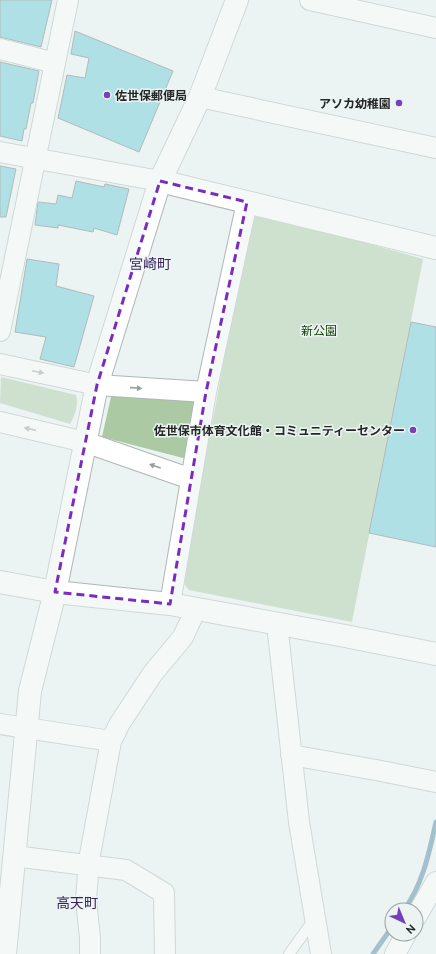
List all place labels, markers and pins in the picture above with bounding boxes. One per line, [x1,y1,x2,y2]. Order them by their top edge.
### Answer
place label: 佐世保郵便局 [115,89,187,102]
marker: 佐世保郵便局 [102,90,112,100]
place label: アソカ幼稚園 [319,97,391,110]
marker: アソカ幼稚園 [394,98,404,108]
place label: 佐世保市体育文化館・コミュニティーセンター [154,424,405,437]
marker: 佐世保市体育文化館・コミュニティーセンター [408,425,418,435]

